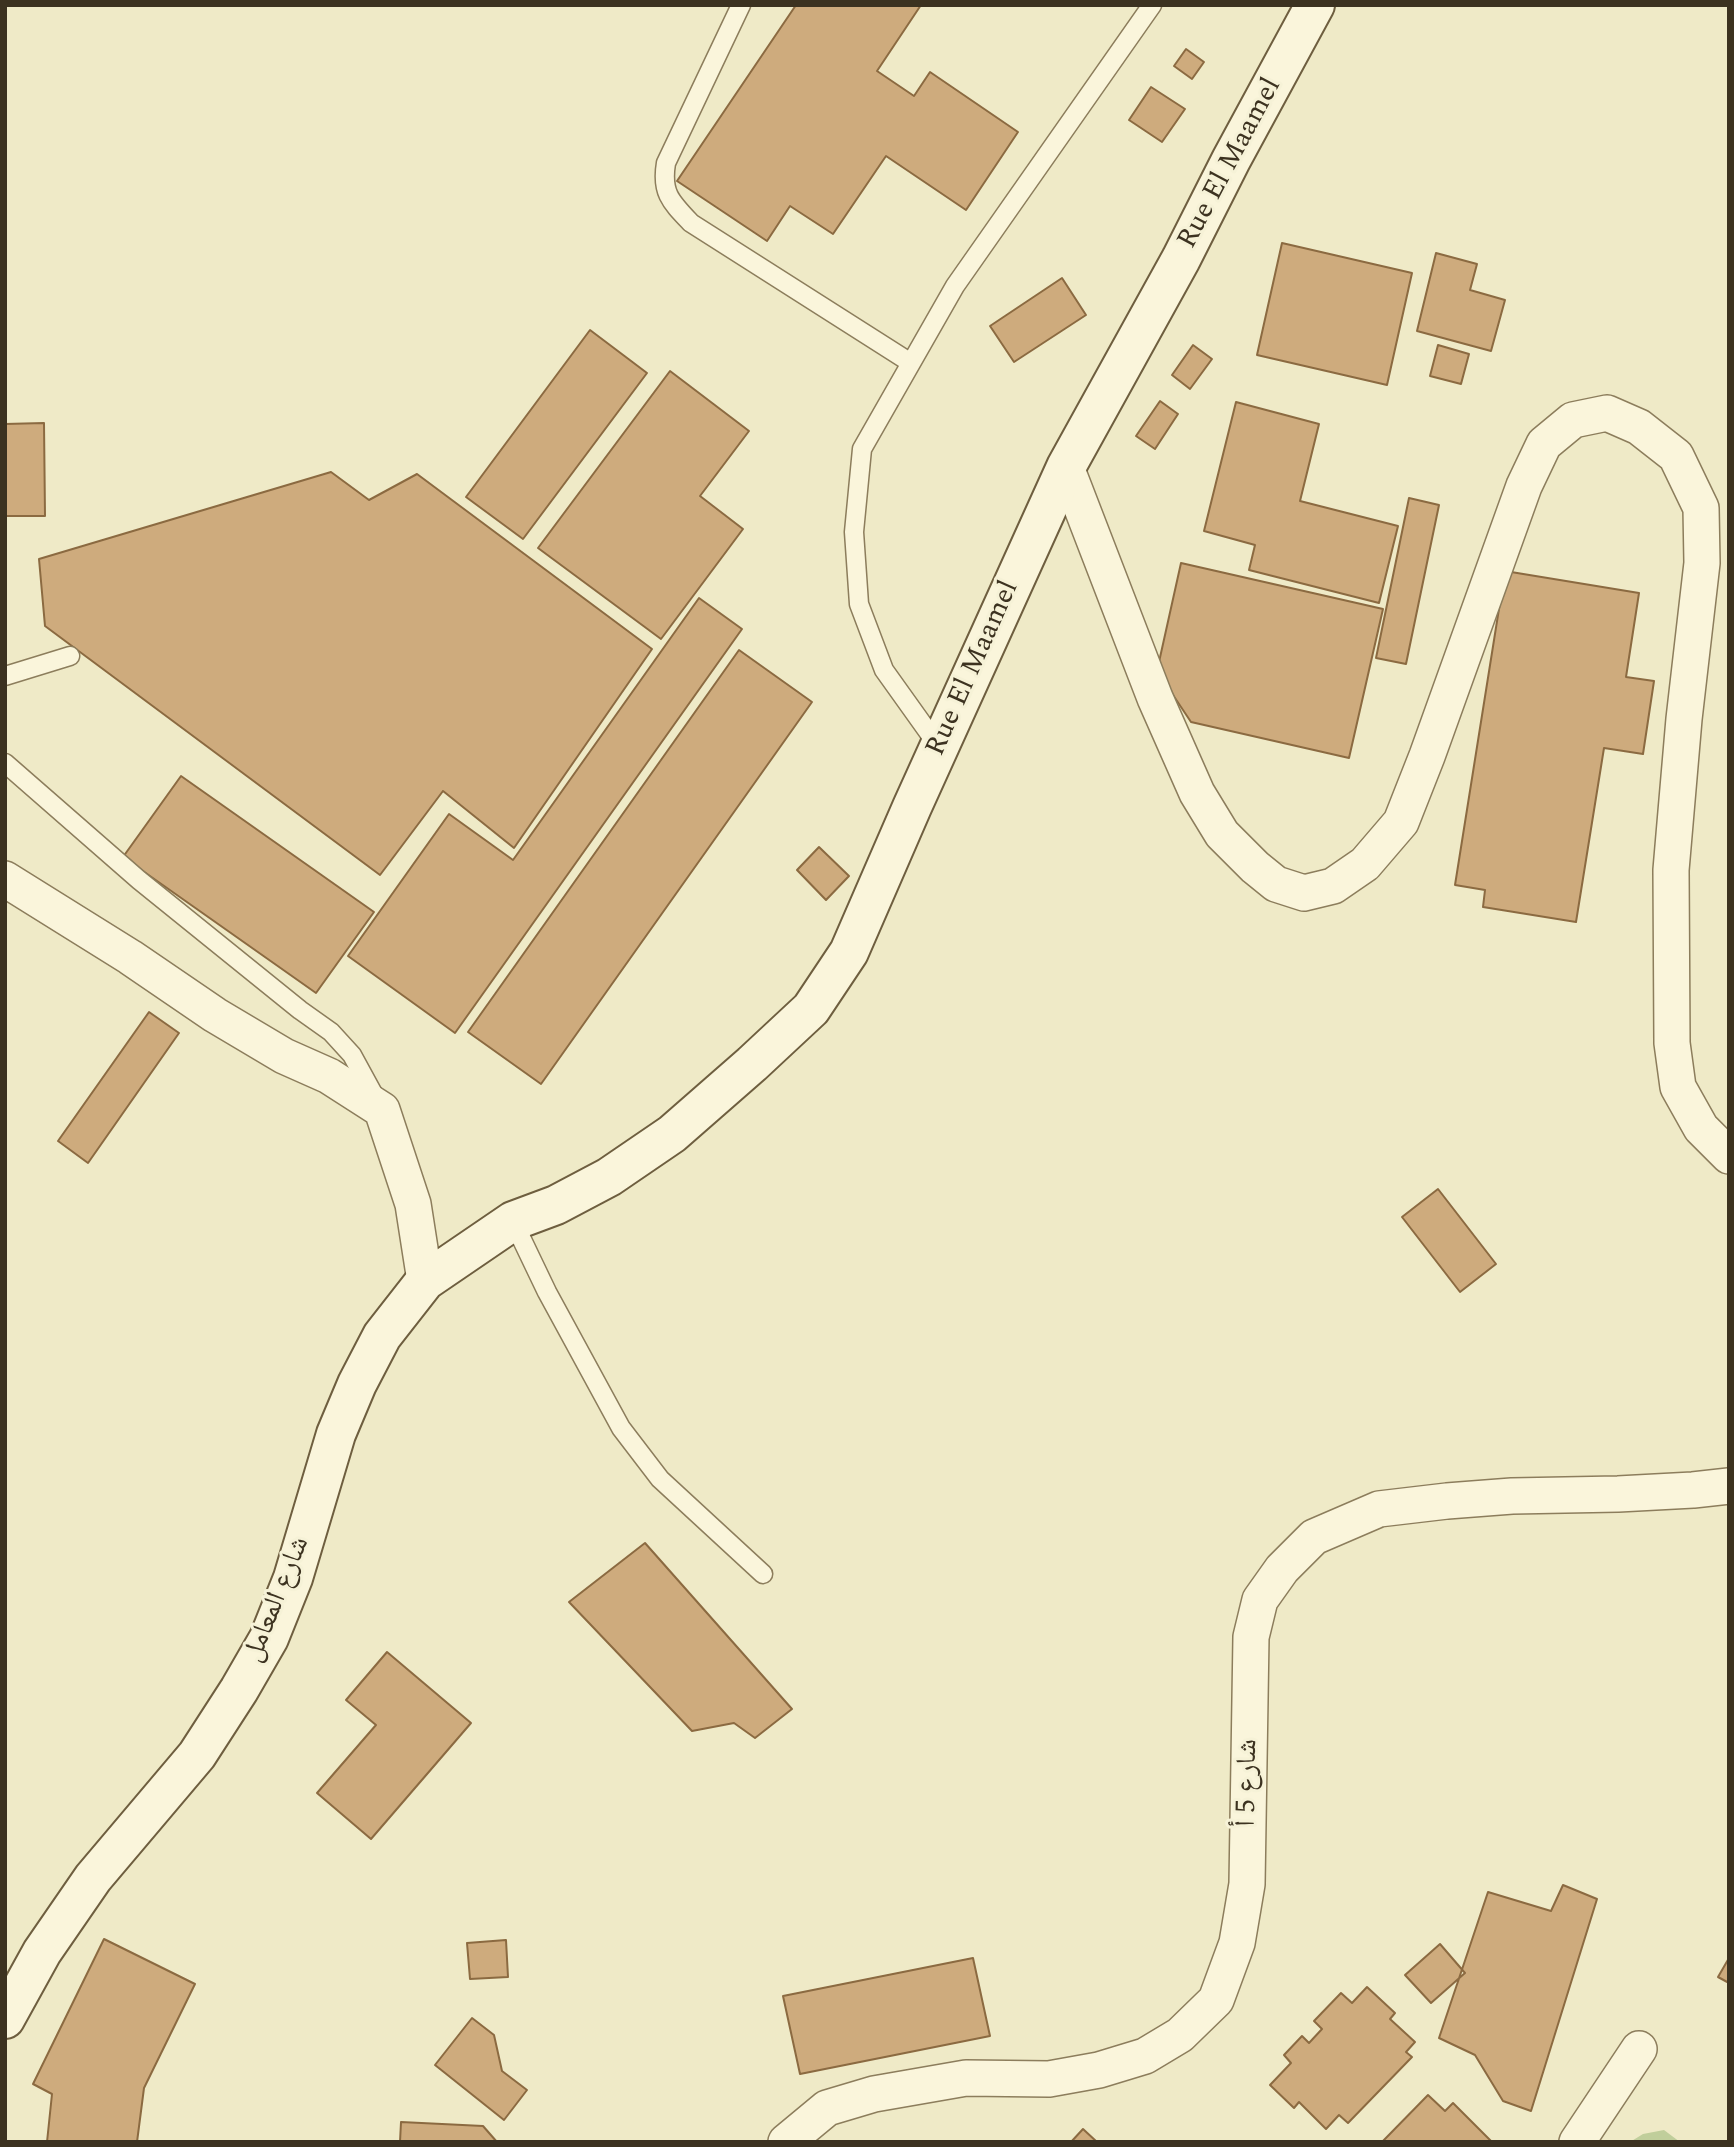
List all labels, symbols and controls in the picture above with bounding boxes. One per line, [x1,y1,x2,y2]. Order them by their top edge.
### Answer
street label: Rue El Maamel [1172,73,1290,255]
street label: Rue El Maamel [920,576,1028,762]
street label: شارع المعامل [238,1532,318,1668]
street label: شارع 5 أ [1231,1739,1267,1827]

